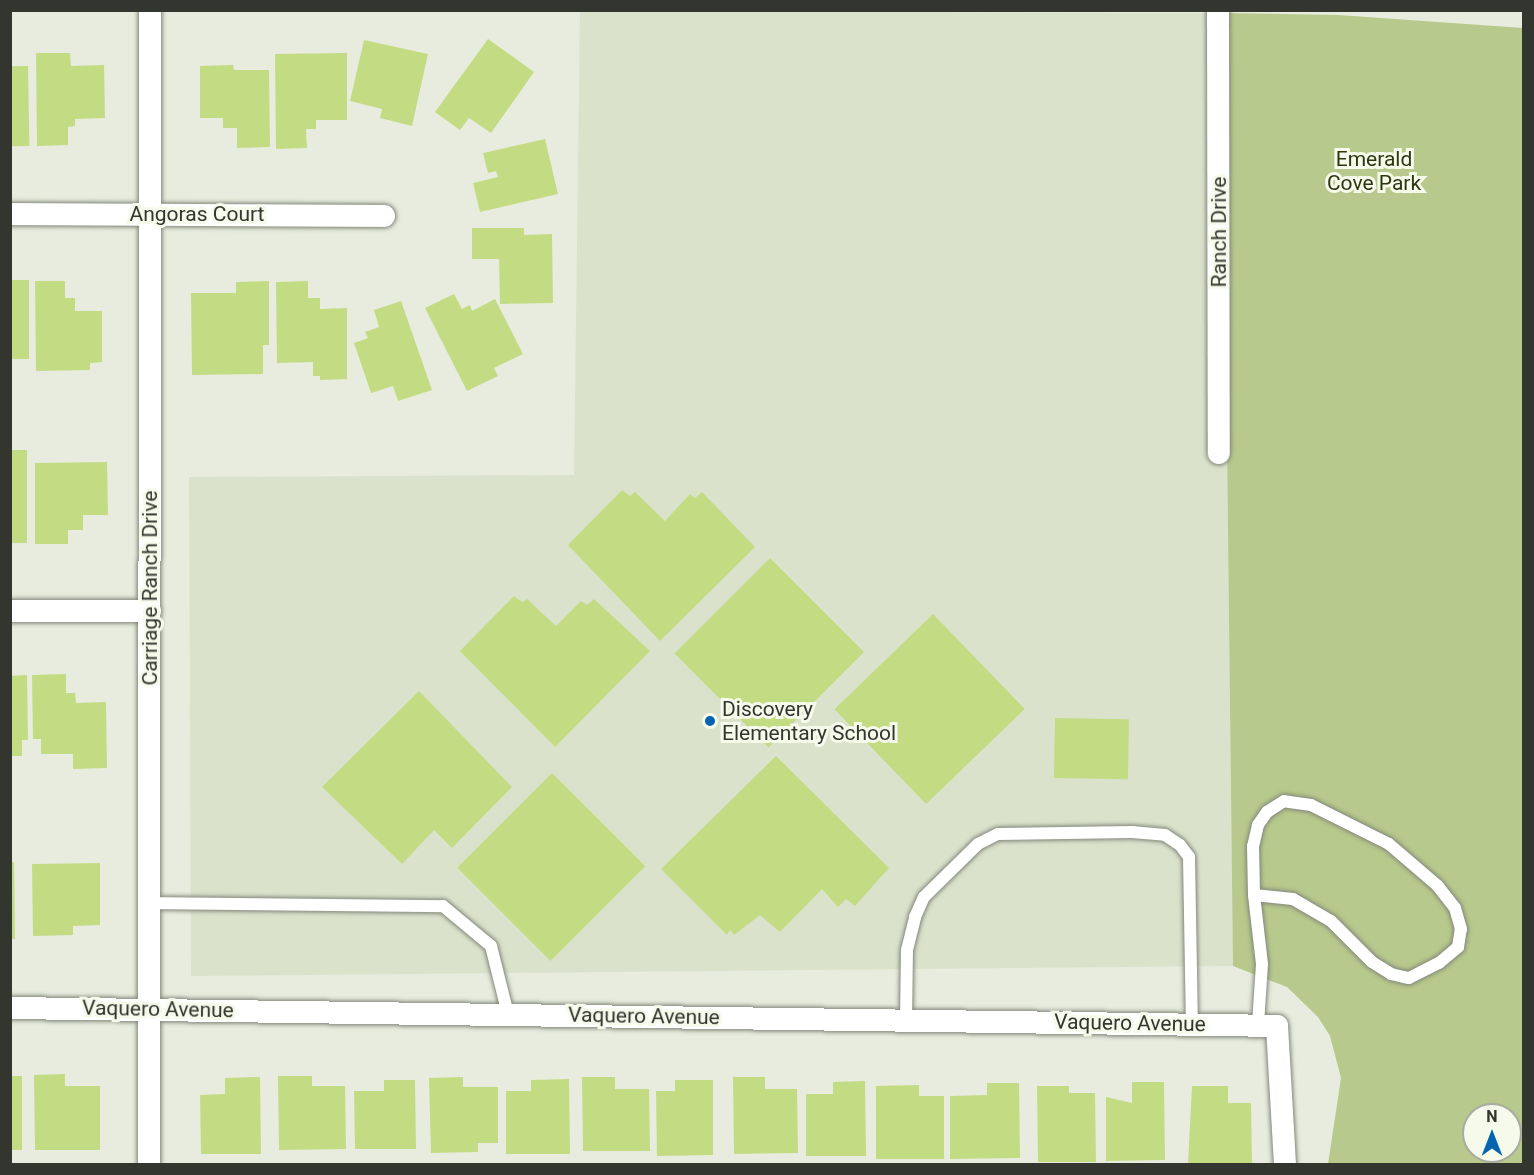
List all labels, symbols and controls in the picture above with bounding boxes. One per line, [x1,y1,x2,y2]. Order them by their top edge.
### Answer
park label: Emerald Cove Park [1327,146,1421,196]
street label: Ranch Drive [1206,177,1232,287]
street label: Angoras Court [130,201,264,227]
street label: Carriage Ranch Drive [137,491,163,685]
place label: Discovery Elementary School [722,696,896,746]
marker: Discovery Elementary School [703,714,717,728]
street label: Vaquero Avenue [82,995,234,1023]
street label: Vaquero Avenue [568,1002,720,1030]
street label: Vaquero Avenue [1054,1009,1206,1037]
north arrow [1462,1103,1522,1163]
text: N [1486,1107,1498,1126]

